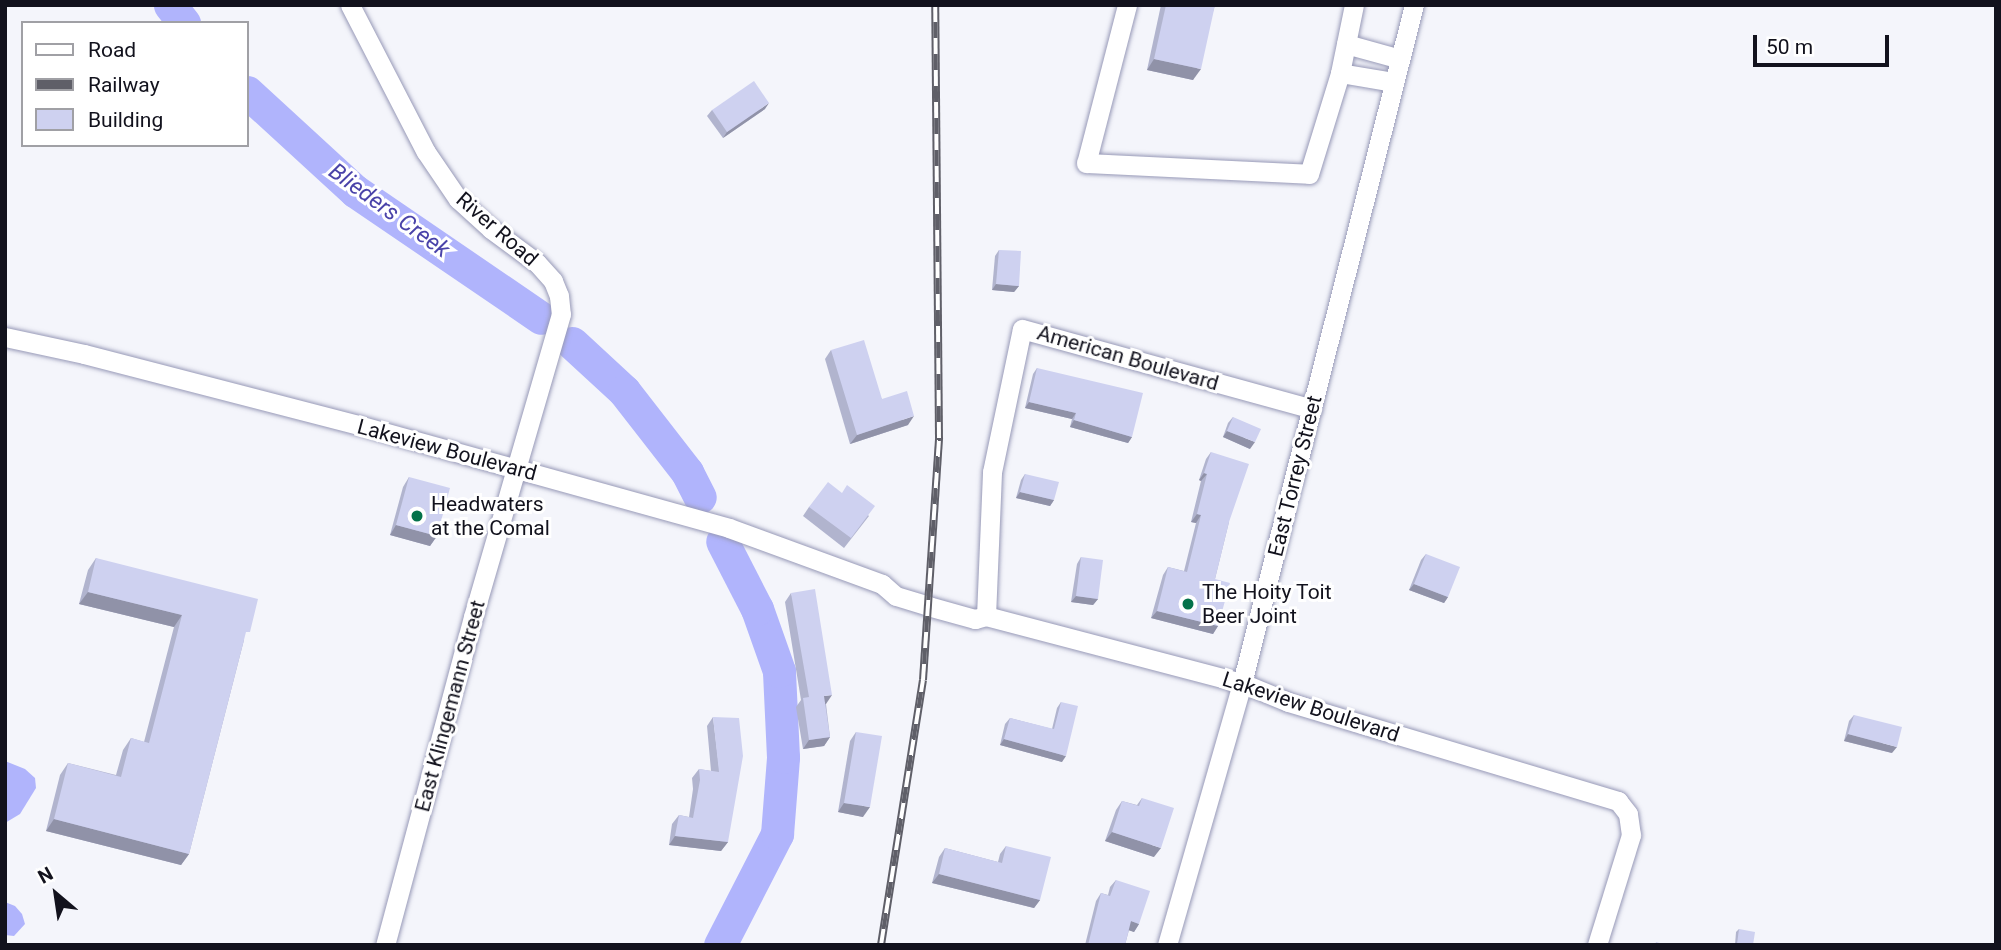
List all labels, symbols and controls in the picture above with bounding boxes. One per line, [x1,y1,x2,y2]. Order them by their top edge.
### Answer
legend [21,21,248,147]
scale bar [1756,21,1892,65]
text: 50 m [1766,35,1813,59]
text: Road [88,38,136,62]
text: Railway [88,73,160,97]
text: Building [88,108,163,132]
water label: Blieders Creek [323,158,455,264]
street label: River Road [451,187,543,271]
street label: American Boulevard [1034,320,1222,396]
street label: East Torrey Street [1263,393,1327,559]
street label: Lakeview Boulevard [355,414,539,486]
place label: Headwaters at the Comal [431,491,550,541]
marker: Headwaters at the Comal [409,508,425,524]
place label: The Hoity Toit Beer Joint [1202,579,1332,629]
marker: The Hoity Toit Beer Joint [1180,596,1196,612]
street label: East Klingemann Street [410,598,490,814]
street label: Lakeview Boulevard [1219,667,1403,747]
north arrow [21,859,91,929]
text: N [34,862,57,889]

